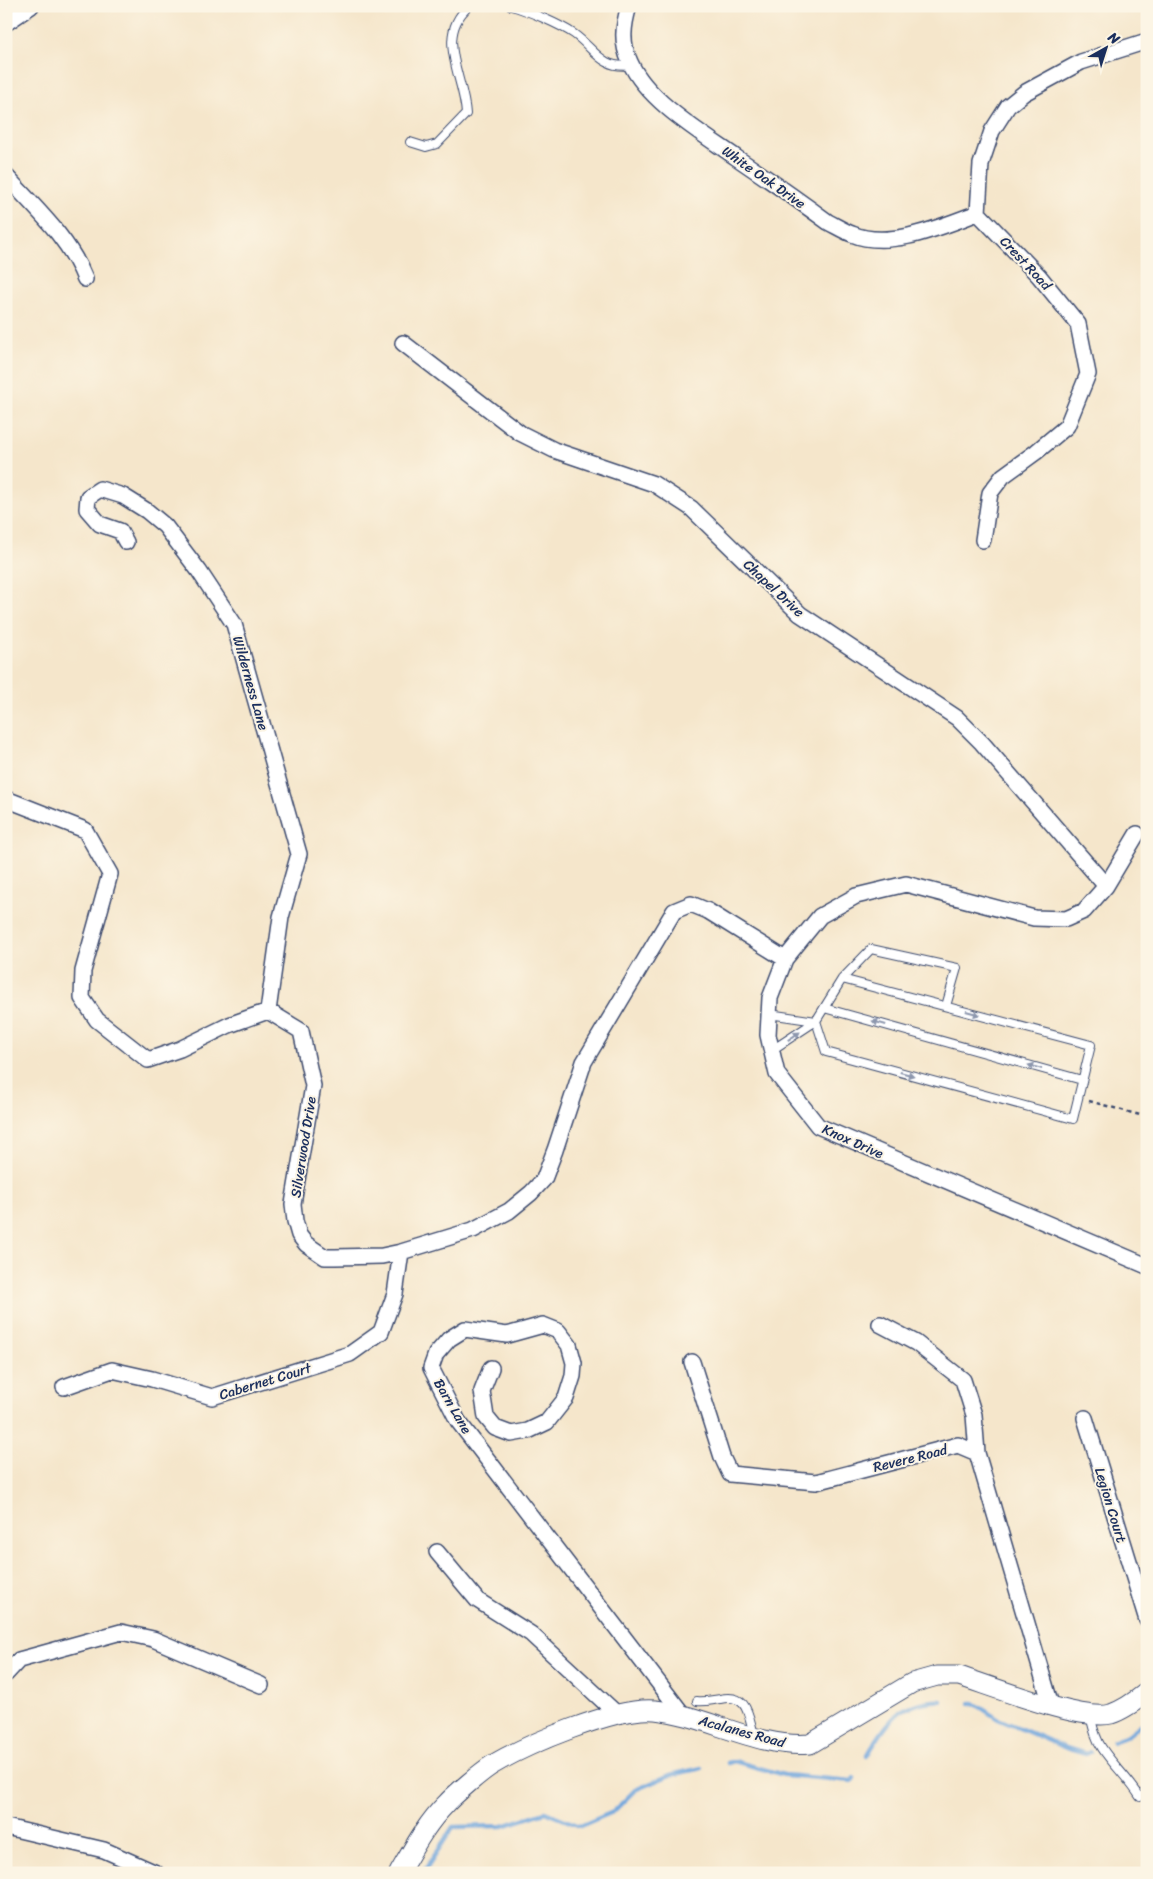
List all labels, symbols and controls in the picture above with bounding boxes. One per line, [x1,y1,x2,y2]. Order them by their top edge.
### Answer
north arrow [1080,22,1130,72]
text: N [1101,25,1126,51]
street label: White Oak Drive [716,139,811,216]
street label: Crest Road [994,230,1059,298]
street label: Chapel Drive [737,553,810,624]
street label: Wilderness Lane [225,633,276,733]
one-way arrow [966,1010,981,1018]
one-way arrow [871,1019,886,1027]
one-way arrow [787,1031,801,1040]
one-way arrow [1028,1063,1043,1071]
one-way arrow [900,1070,915,1078]
street label: Silverwood Drive [283,1094,324,1199]
street label: Knox Drive [818,1117,888,1166]
street label: Cabernet Court [216,1355,316,1407]
street label: Barn Lane [427,1374,479,1439]
street label: Revere Road [870,1437,951,1480]
street label: Legion Court [1087,1464,1134,1546]
street label: Acalanes Road [695,1708,789,1755]

